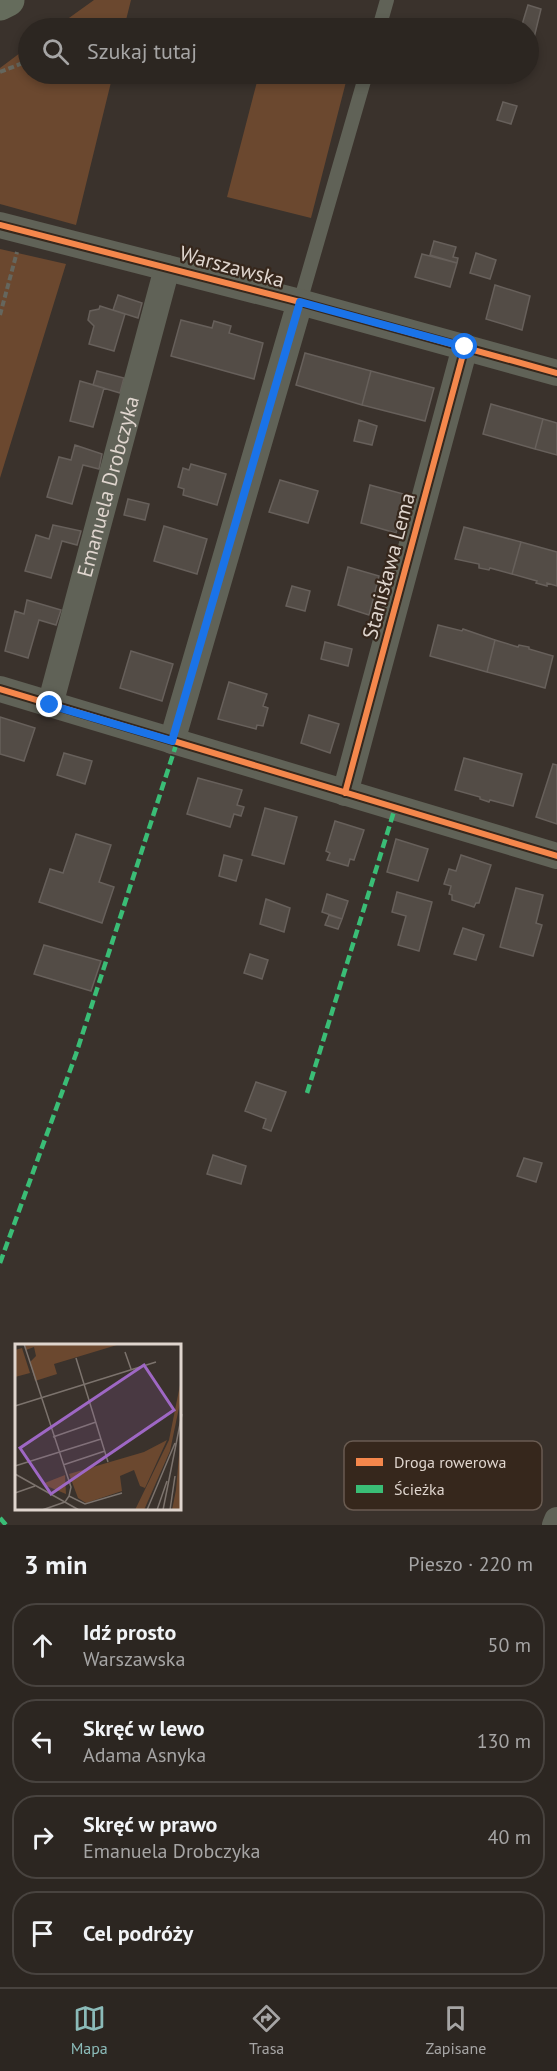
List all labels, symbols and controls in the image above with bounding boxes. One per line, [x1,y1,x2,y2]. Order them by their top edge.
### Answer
search box [18,18,539,84]
icon: search [39,35,72,68]
text: Szukaj tutaj [87,37,197,65]
street label: Warszawska [177,240,288,293]
route start [451,333,477,359]
street label: Emanuela Drobczyka [71,393,145,580]
street label: Stanisława Lema [356,490,421,642]
route end [36,691,62,717]
inset map [15,1344,182,1510]
legend [344,1441,542,1510]
text: Droga rowerowa [394,1452,506,1472]
text: Ścieżka [394,1479,445,1499]
text: 3 min [24,1548,87,1581]
text: Pieszo · 220 m [408,1551,533,1577]
text: Idź prosto [83,1618,176,1646]
icon: ahead [26,1629,59,1662]
text: 50 m [488,1632,531,1658]
text: Warszawska [83,1646,185,1672]
text: Skręć w lewo [83,1714,204,1742]
icon: left [26,1725,59,1758]
text: 130 m [477,1728,531,1754]
text: Adama Asnyka [83,1742,206,1768]
text: Skręć w prawo [83,1810,217,1838]
icon: right [26,1821,59,1854]
text: 40 m [488,1824,531,1850]
text: Emanuela Drobczyka [83,1838,261,1864]
icon: arrive [26,1917,59,1950]
text: Cel podróży [83,1919,193,1947]
tab: Mapa [71,2002,108,2058]
tab: Trasa [249,2002,284,2058]
tab: Zapisane [426,2002,486,2058]

